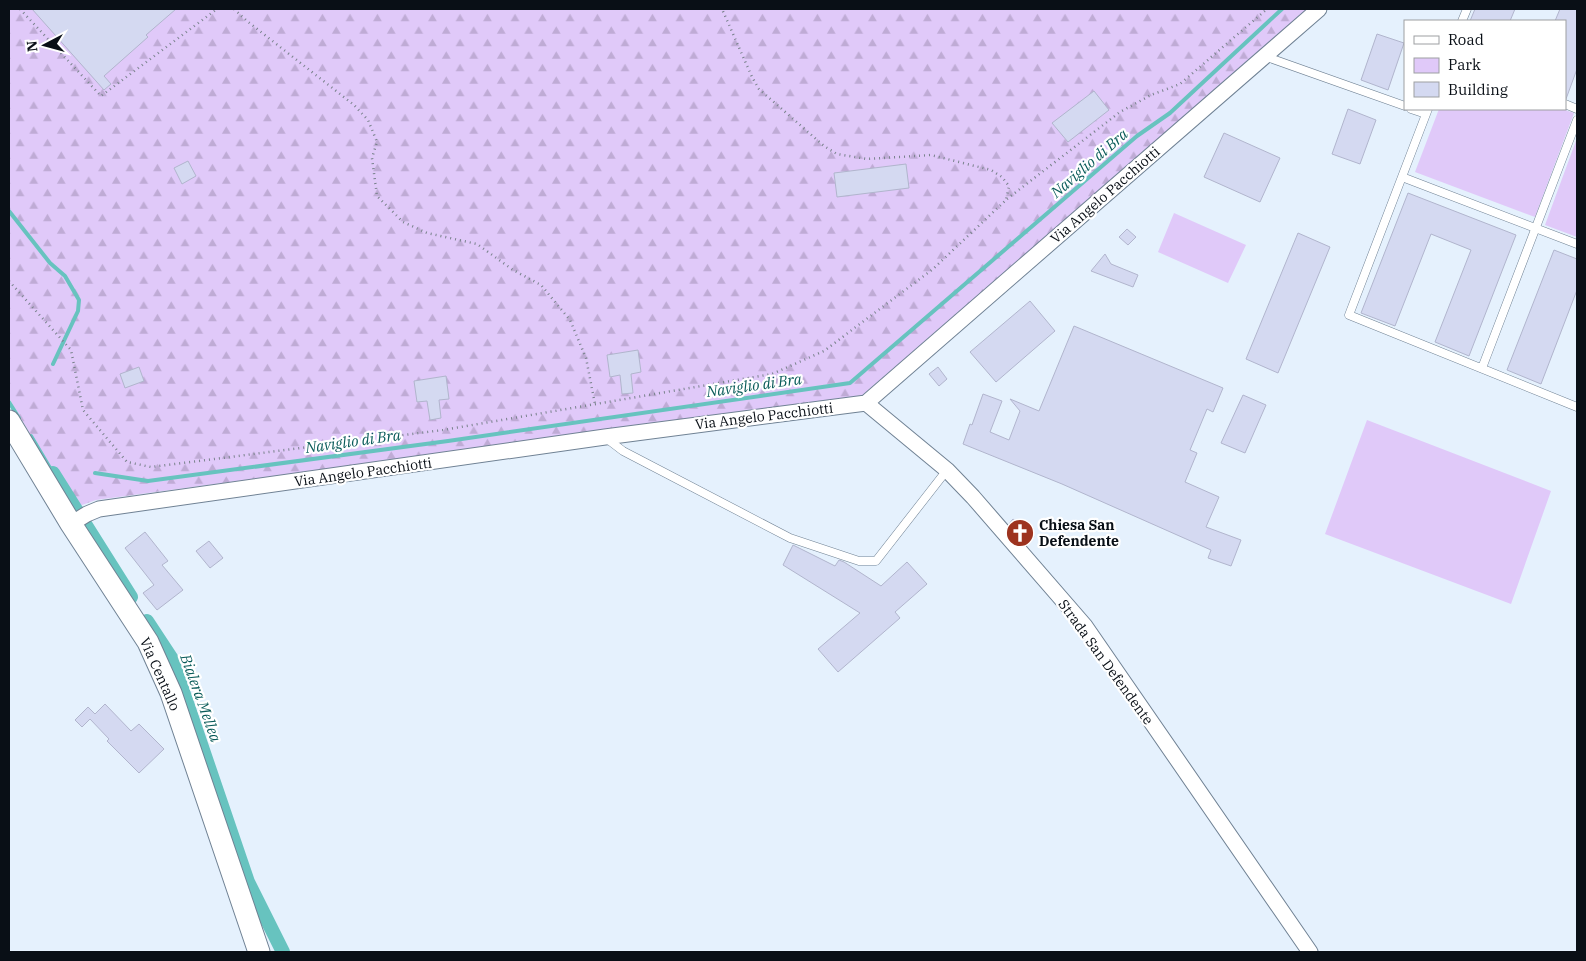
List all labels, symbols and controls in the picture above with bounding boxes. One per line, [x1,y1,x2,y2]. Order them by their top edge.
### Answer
north arrow [20,20,70,70]
legend [1404,20,1566,110]
text: Road [1448,30,1484,49]
text: N [23,40,42,53]
text: Park [1448,55,1481,74]
text: Building [1448,80,1508,99]
water label: Naviglio di Bra [1046,124,1132,202]
street label: Via Angelo Pacchiotti [1047,143,1163,247]
water label: Naviglio di Bra [704,369,804,401]
street label: Via Angelo Pacchiotti [694,399,834,433]
water label: Naviglio di Bra [303,425,403,457]
street label: Via Angelo Pacchiotti [293,453,433,491]
place label: Chiesa San Defendente [1039,516,1119,550]
church icon: Chiesa San Defendente [1005,518,1035,548]
street label: Strada San Defendente [1055,596,1157,728]
street label: Via Centallo [136,634,184,714]
water label: Bialera Mellea [176,650,226,745]

